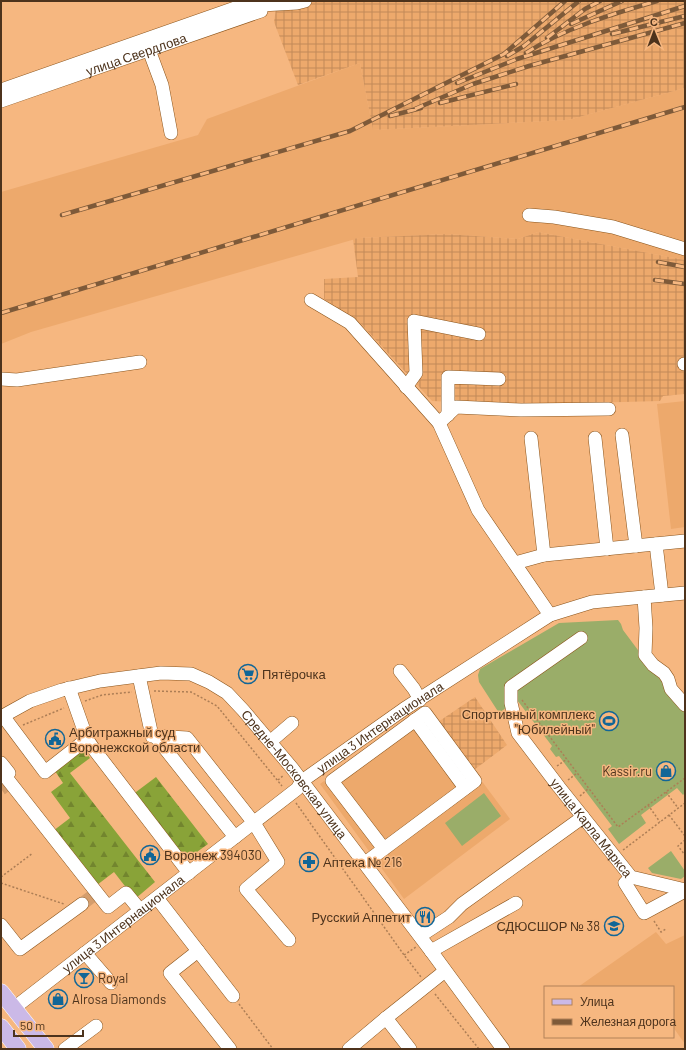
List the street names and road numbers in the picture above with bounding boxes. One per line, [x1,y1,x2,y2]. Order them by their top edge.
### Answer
street label: улица Свердлова [84,29,189,79]
street label: улица 3 Интернационала [313,678,447,776]
street label: Средне-Московская улица [238,706,351,842]
street label: улица Карла Маркса [547,775,636,881]
street label: улица 3 Интернационала [59,871,188,976]

